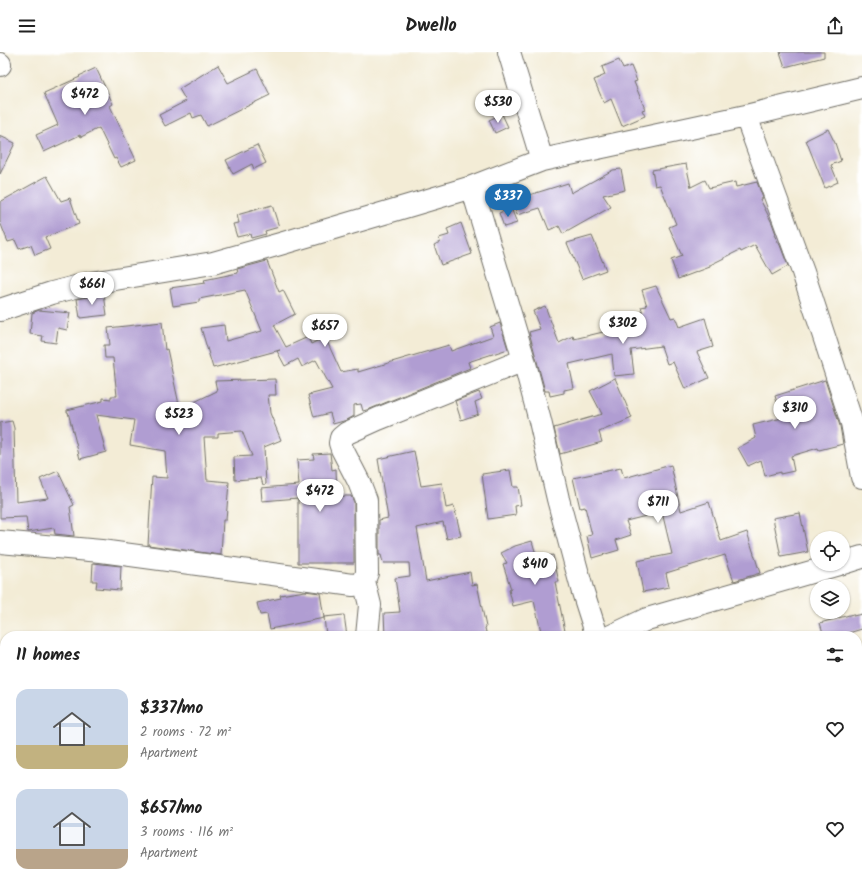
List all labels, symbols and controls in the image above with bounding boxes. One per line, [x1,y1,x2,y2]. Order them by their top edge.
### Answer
text: Dwello [405,12,457,41]
icon: menu [16,15,38,37]
icon: share [824,15,846,37]
pin: $472 [61,82,109,116]
text: $472 [71,84,99,105]
pin: $530 [474,90,522,124]
text: $530 [484,92,512,113]
pin: $337 [484,184,532,218]
text: $337 [494,186,522,207]
pin: $661 [68,272,116,306]
text: $661 [79,274,105,295]
pin: $302 [599,311,647,345]
text: $302 [608,313,638,334]
pin: $657 [301,314,349,348]
text: $657 [311,316,339,337]
pin: $310 [771,396,819,430]
text: $310 [782,398,808,419]
pin: $523 [155,402,203,436]
text: $523 [165,404,193,425]
pin: $472 [296,479,344,513]
text: $472 [306,481,334,502]
pin: $711 [634,490,682,524]
text: $711 [647,492,669,513]
map controls [810,531,850,619]
button: locate [810,531,850,571]
pin: $410 [511,552,559,586]
text: $410 [522,554,548,575]
button: layers [810,579,850,619]
text: 11 homes [16,642,80,669]
icon: filters [824,644,846,666]
text: $337/mo [140,695,203,722]
icon: home [48,705,96,753]
icon: heart [824,718,846,740]
text: 2 rooms · 72 m² [140,722,231,743]
text: Apartment [140,743,198,764]
text: $657/mo [140,795,202,822]
icon: home [48,805,96,853]
icon: heart [824,818,846,840]
text: 3 rooms · 116 m² [140,822,233,843]
text: Apartment [140,843,198,864]

